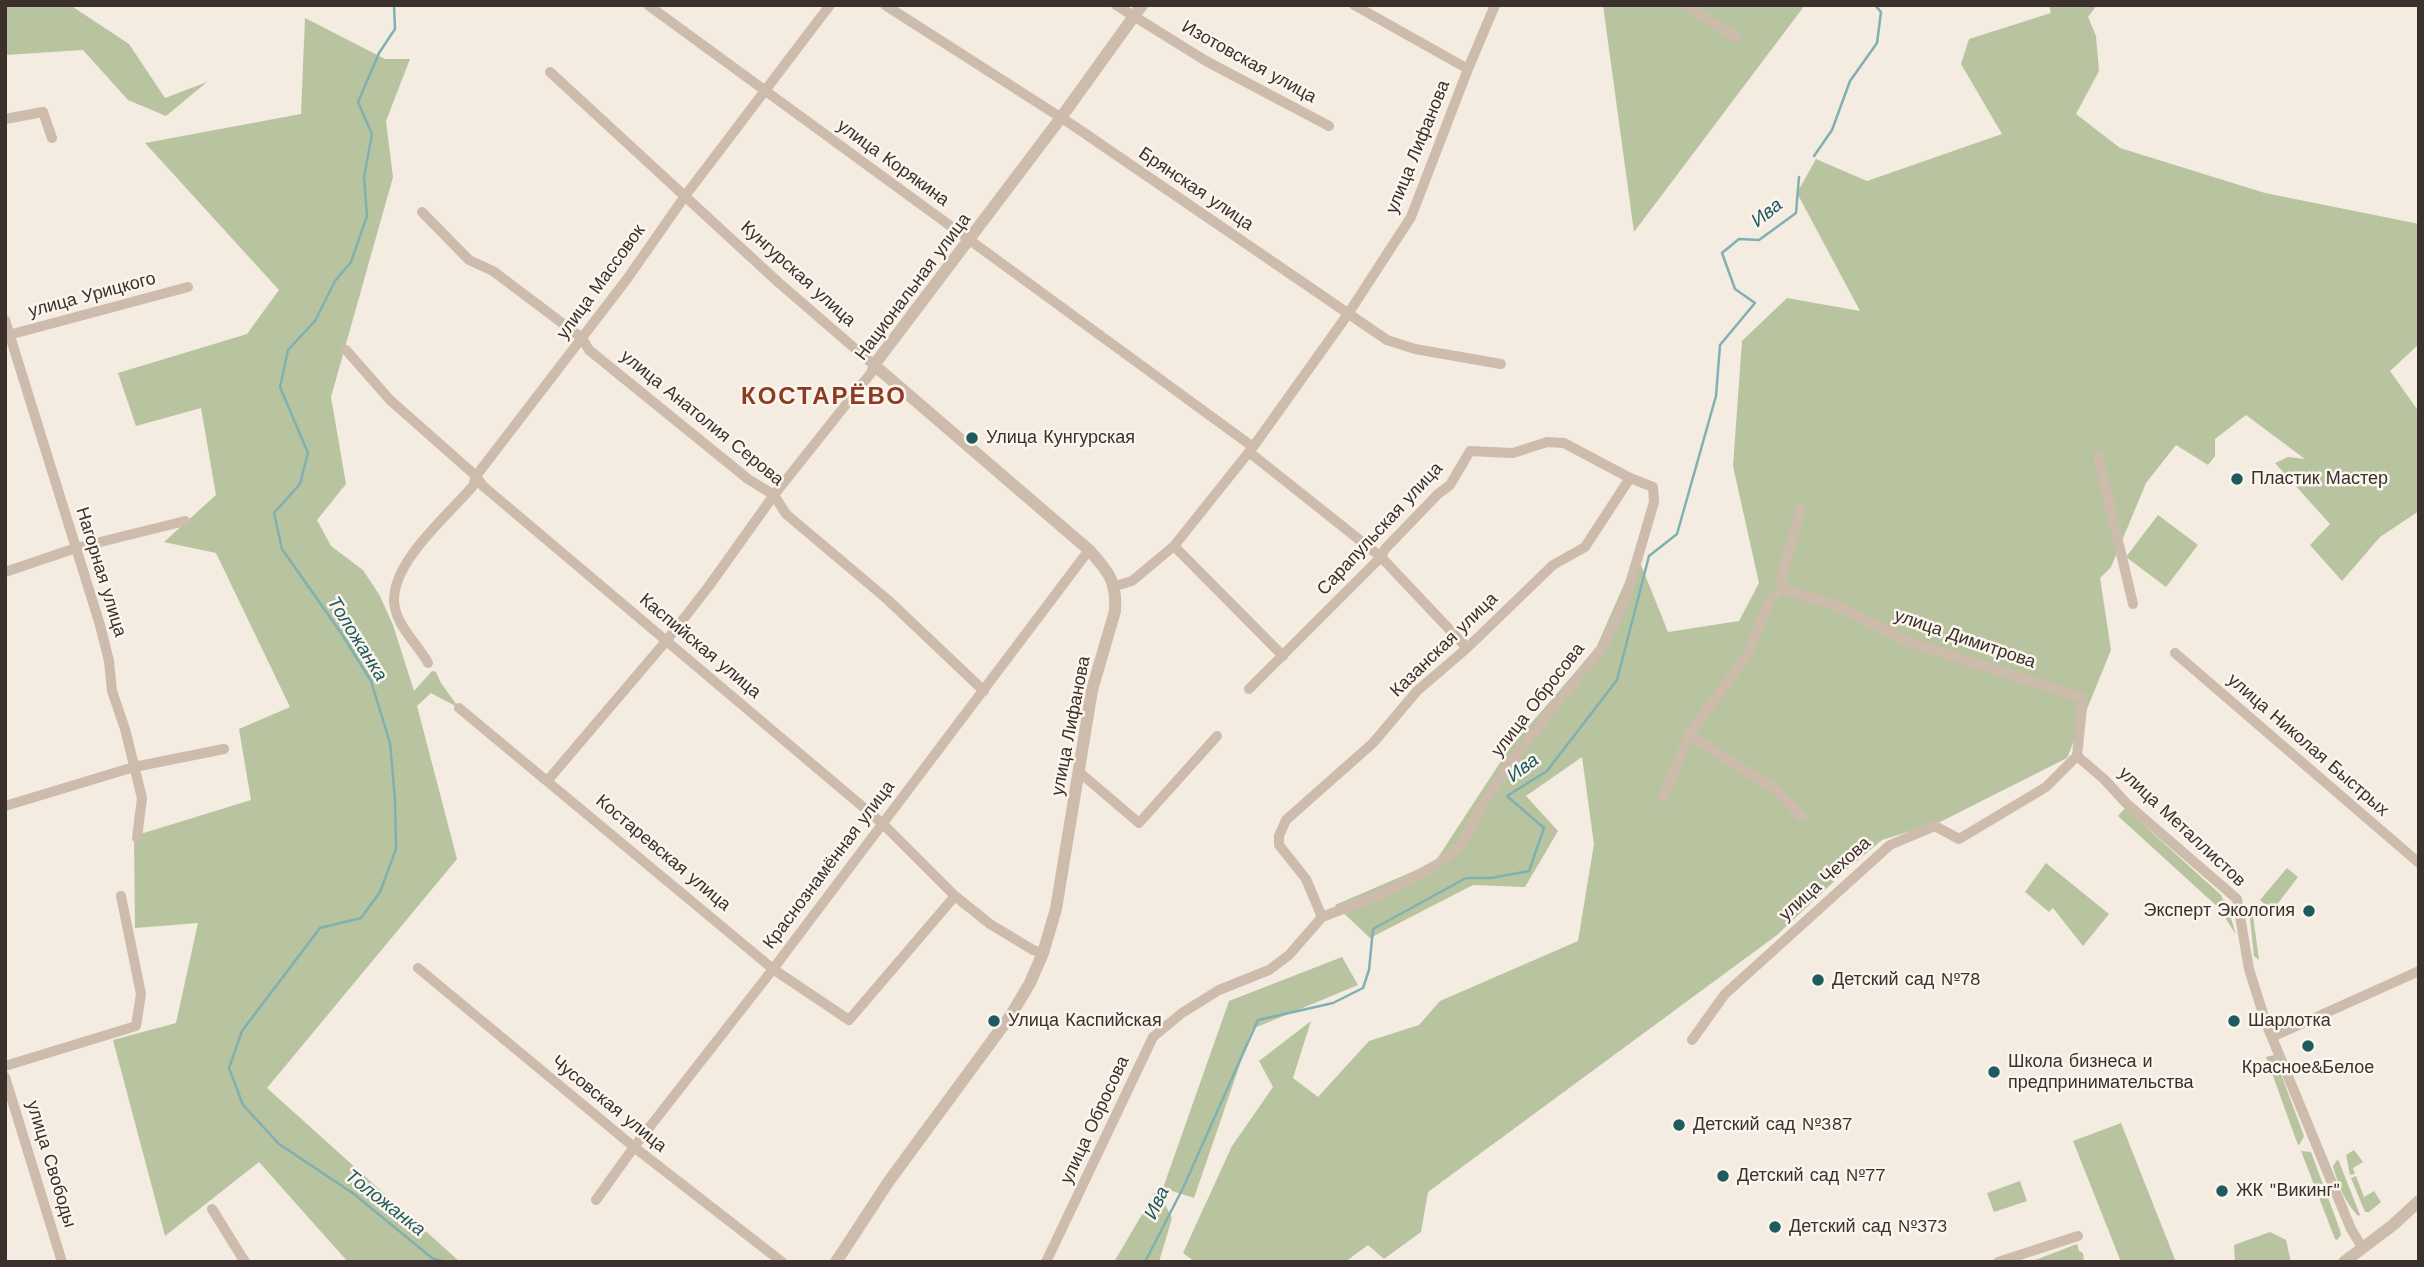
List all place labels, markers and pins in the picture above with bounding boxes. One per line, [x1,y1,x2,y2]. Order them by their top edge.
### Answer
place label: Улица Кунгурская [986,427,1135,449]
marker: Улица Кунгурская [964,430,980,446]
place label: Пластик Мастер [2251,468,2388,490]
marker: Пластик Мастер [2229,471,2245,487]
place label: Эксперт Экология [2144,900,2295,922]
marker: Эксперт Экология [2301,903,2317,919]
place label: Детский сад №78 [1832,969,1981,991]
marker: Детский сад №78 [1810,972,1826,988]
place label: Улица Каспийская [1008,1010,1162,1032]
place label: Шарлотка [2248,1010,2331,1032]
marker: Улица Каспийская [986,1013,1002,1029]
marker: Шарлотка [2226,1013,2242,1029]
marker: Красное&Белое [2300,1038,2316,1054]
place label: Школа бизнеса и предпринимательства [2008,1051,2194,1094]
place label: Красное&Белое [2242,1057,2374,1079]
marker: Школа бизнеса и предпринимательства [1986,1064,2002,1080]
place label: Детский сад №387 [1693,1114,1852,1136]
marker: Детский сад №387 [1671,1117,1687,1133]
place label: Детский сад №77 [1737,1165,1885,1187]
marker: Детский сад №77 [1715,1168,1731,1184]
place label: ЖК "Викинг" [2236,1180,2340,1202]
marker: ЖК "Викинг" [2214,1183,2230,1199]
place label: Детский сад №373 [1789,1216,1947,1238]
marker: Детский сад №373 [1767,1219,1783,1235]

